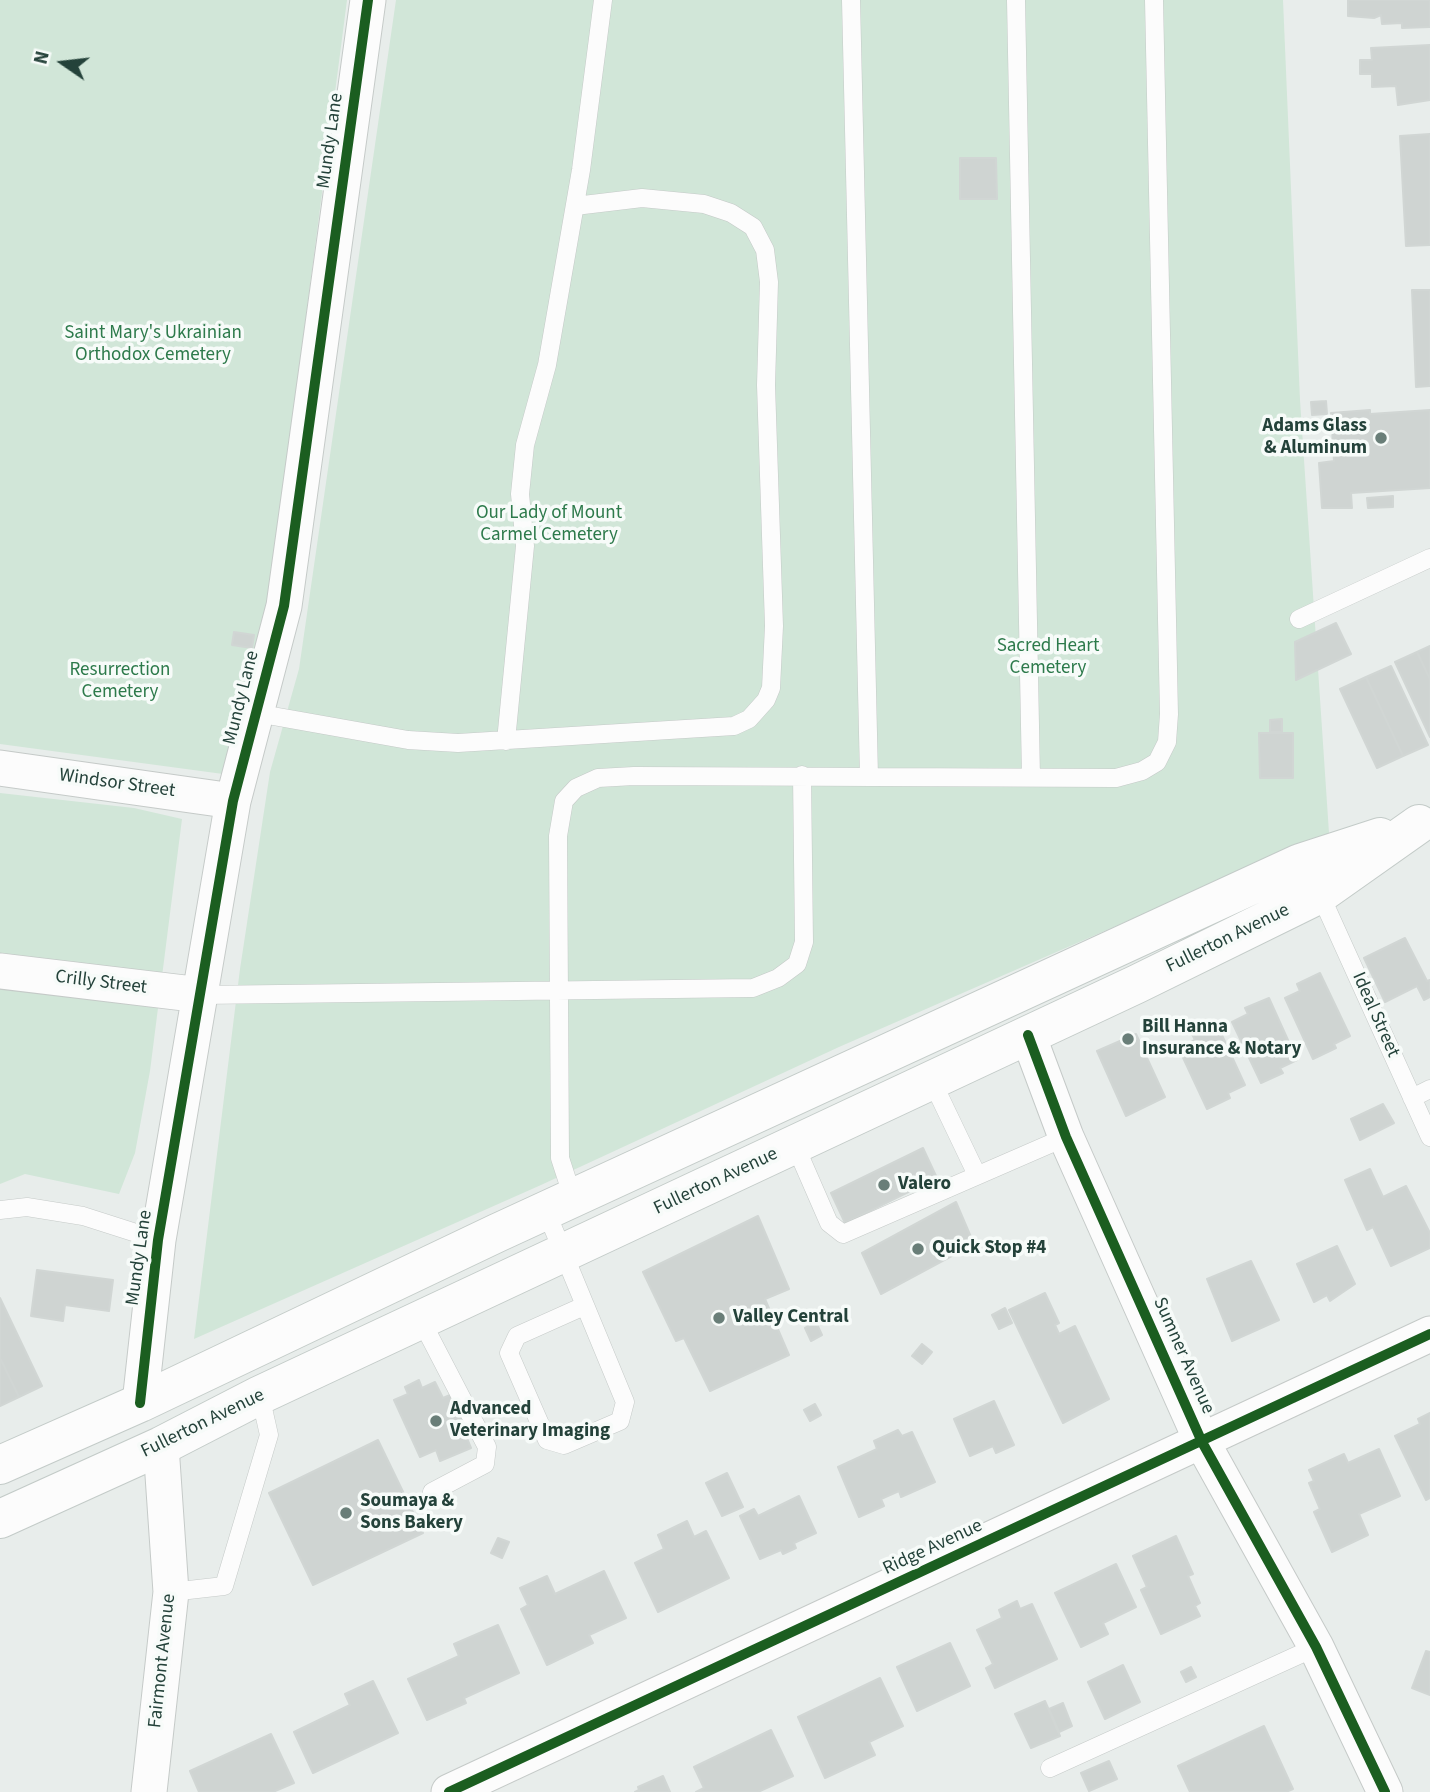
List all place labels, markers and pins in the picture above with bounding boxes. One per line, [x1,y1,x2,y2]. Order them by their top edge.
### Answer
place label: Adams Glass & Aluminum [1262,416,1367,460]
marker: Adams Glass & Aluminum [1373,430,1389,446]
place label: Bill Hanna Insurance & Notary [1142,1017,1301,1061]
marker: Bill Hanna Insurance & Notary [1120,1031,1136,1047]
place label: Valero [898,1174,951,1196]
marker: Valero [876,1177,892,1193]
place label: Quick Stop #4 [932,1238,1046,1260]
marker: Quick Stop #4 [910,1241,926,1257]
place label: Valley Central [733,1307,849,1329]
marker: Valley Central [711,1310,727,1326]
place label: Advanced Veterinary Imaging [450,1399,610,1443]
marker: Advanced Veterinary Imaging [428,1413,444,1429]
place label: Soumaya & Sons Bakery [360,1491,463,1535]
marker: Soumaya & Sons Bakery [338,1505,354,1521]

